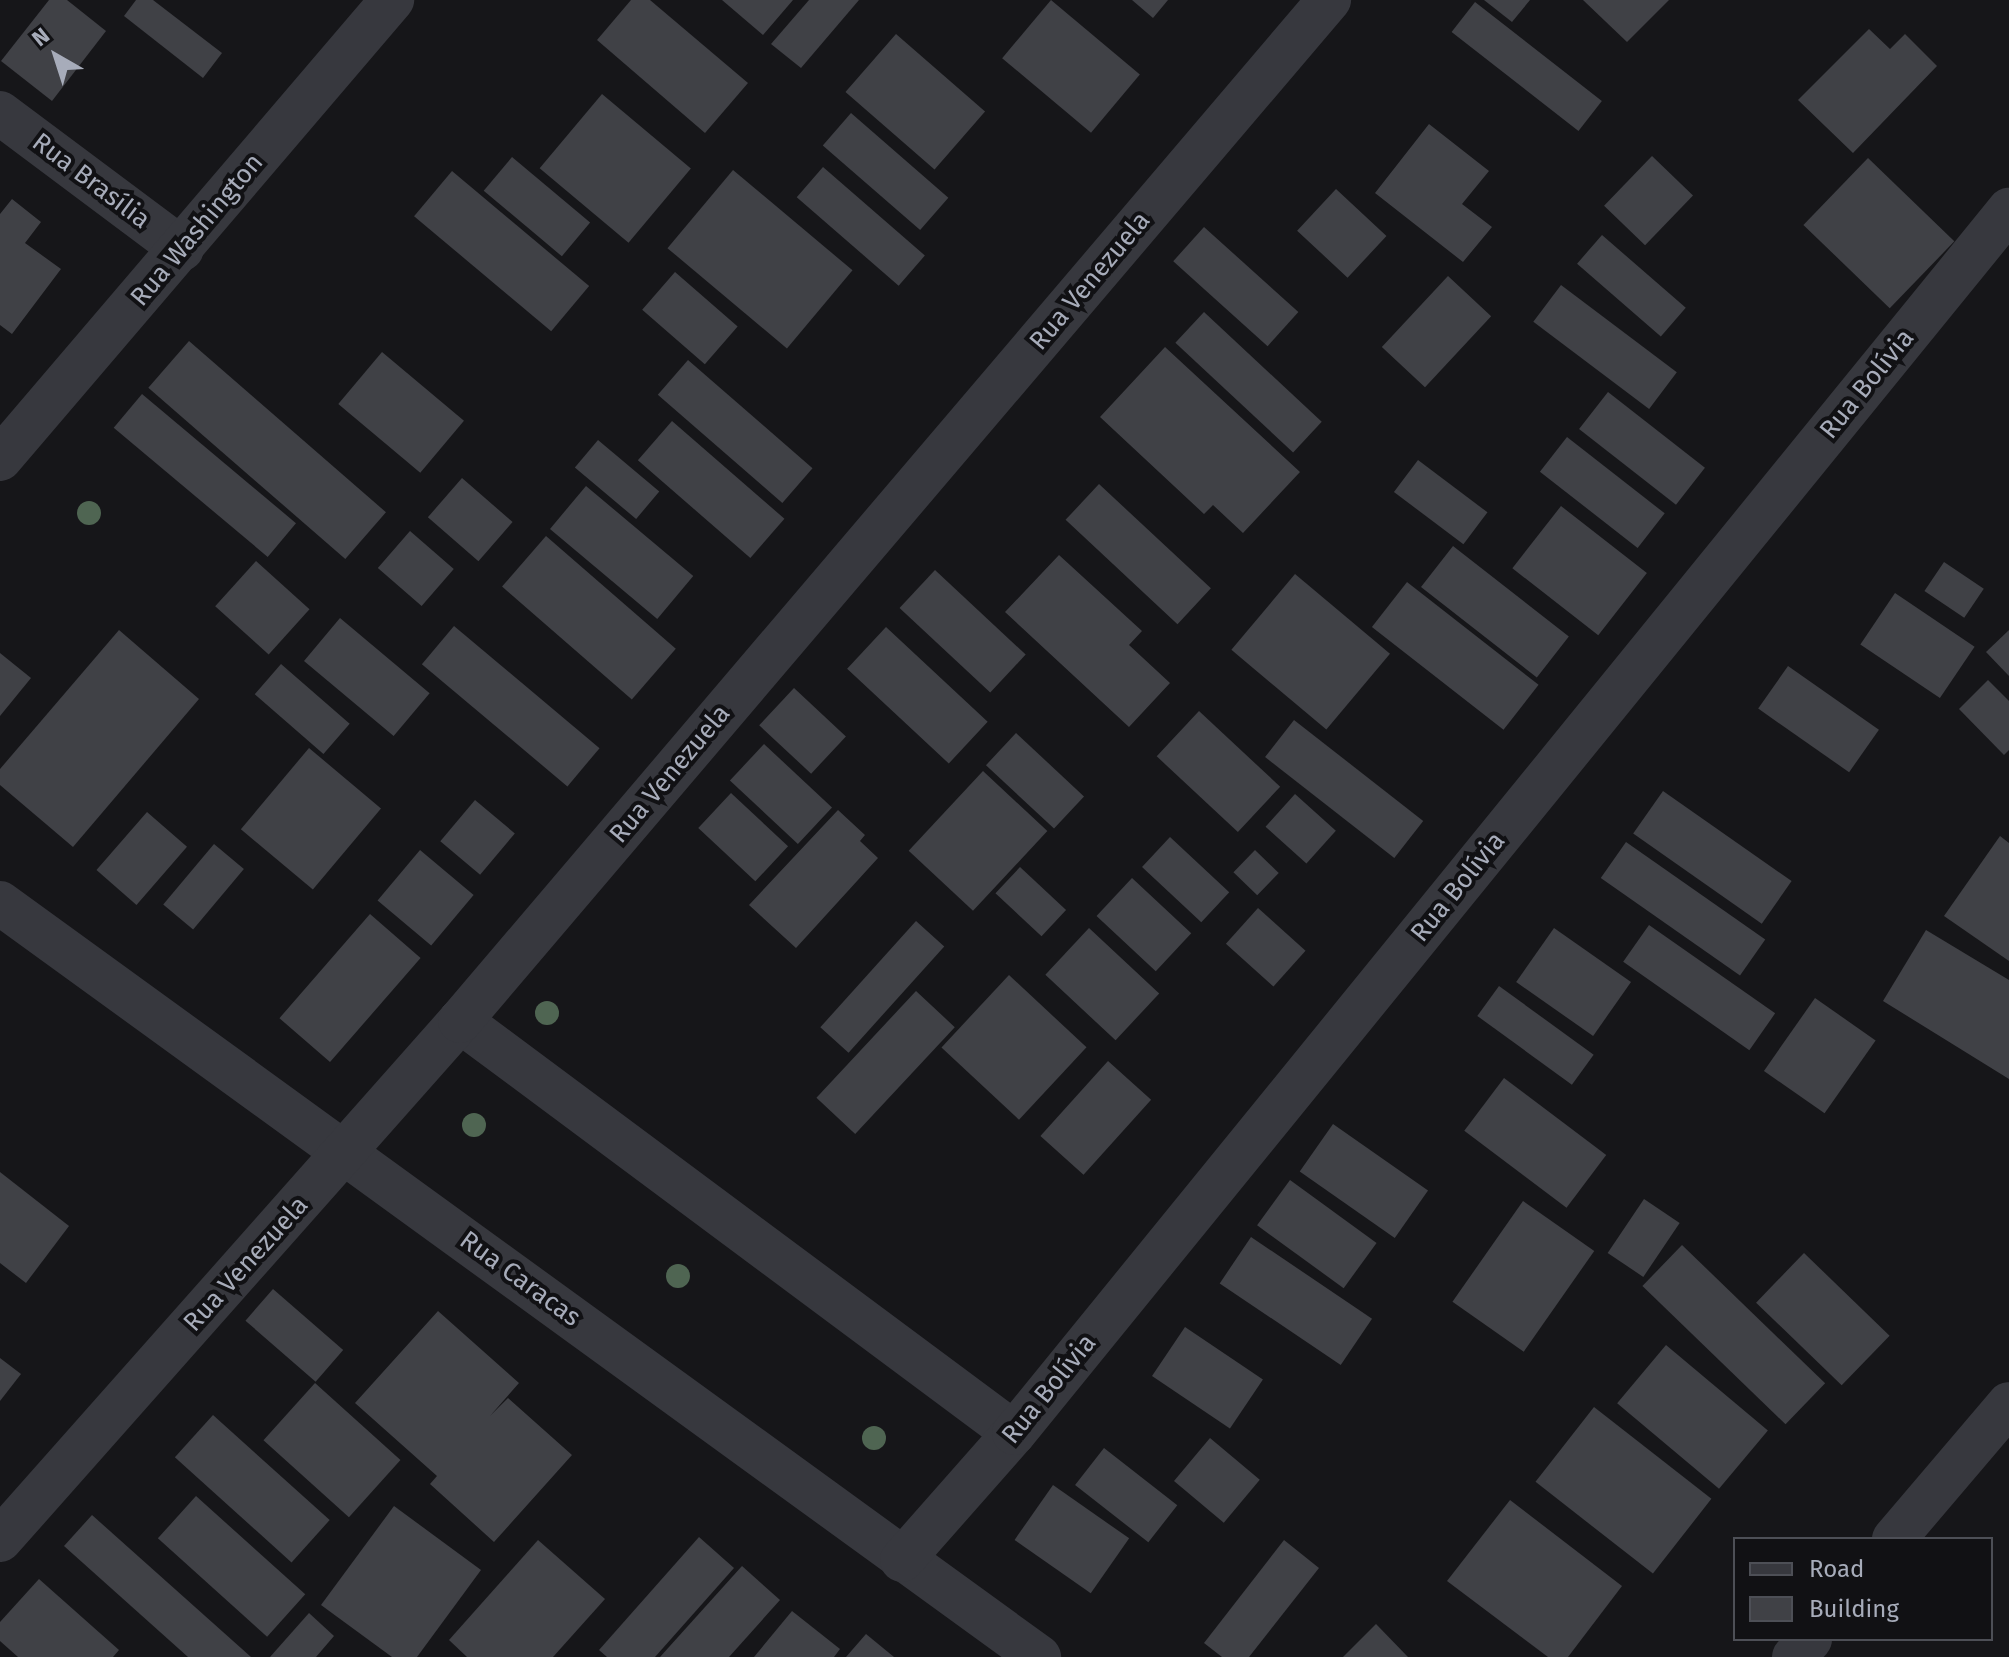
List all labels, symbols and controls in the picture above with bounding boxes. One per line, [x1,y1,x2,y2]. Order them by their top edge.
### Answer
north arrow [16,16,96,96]
text: N [26,22,55,52]
street label: Rua Brasília [26,127,156,235]
street label: Rua Washington [124,147,270,313]
street label: Rua Venezuela [1023,205,1157,357]
street label: Rua Bolívia [1813,323,1921,445]
street label: Rua Venezuela [603,698,737,850]
street label: Rua Bolívia [1404,826,1512,948]
street label: Rua Venezuela [177,1190,315,1338]
street label: Rua Caracas [453,1225,587,1333]
street label: Rua Bolívia [995,1328,1103,1450]
legend [1733,1537,1993,1641]
text: Road [1809,1555,1864,1583]
text: Building [1809,1595,1899,1623]

